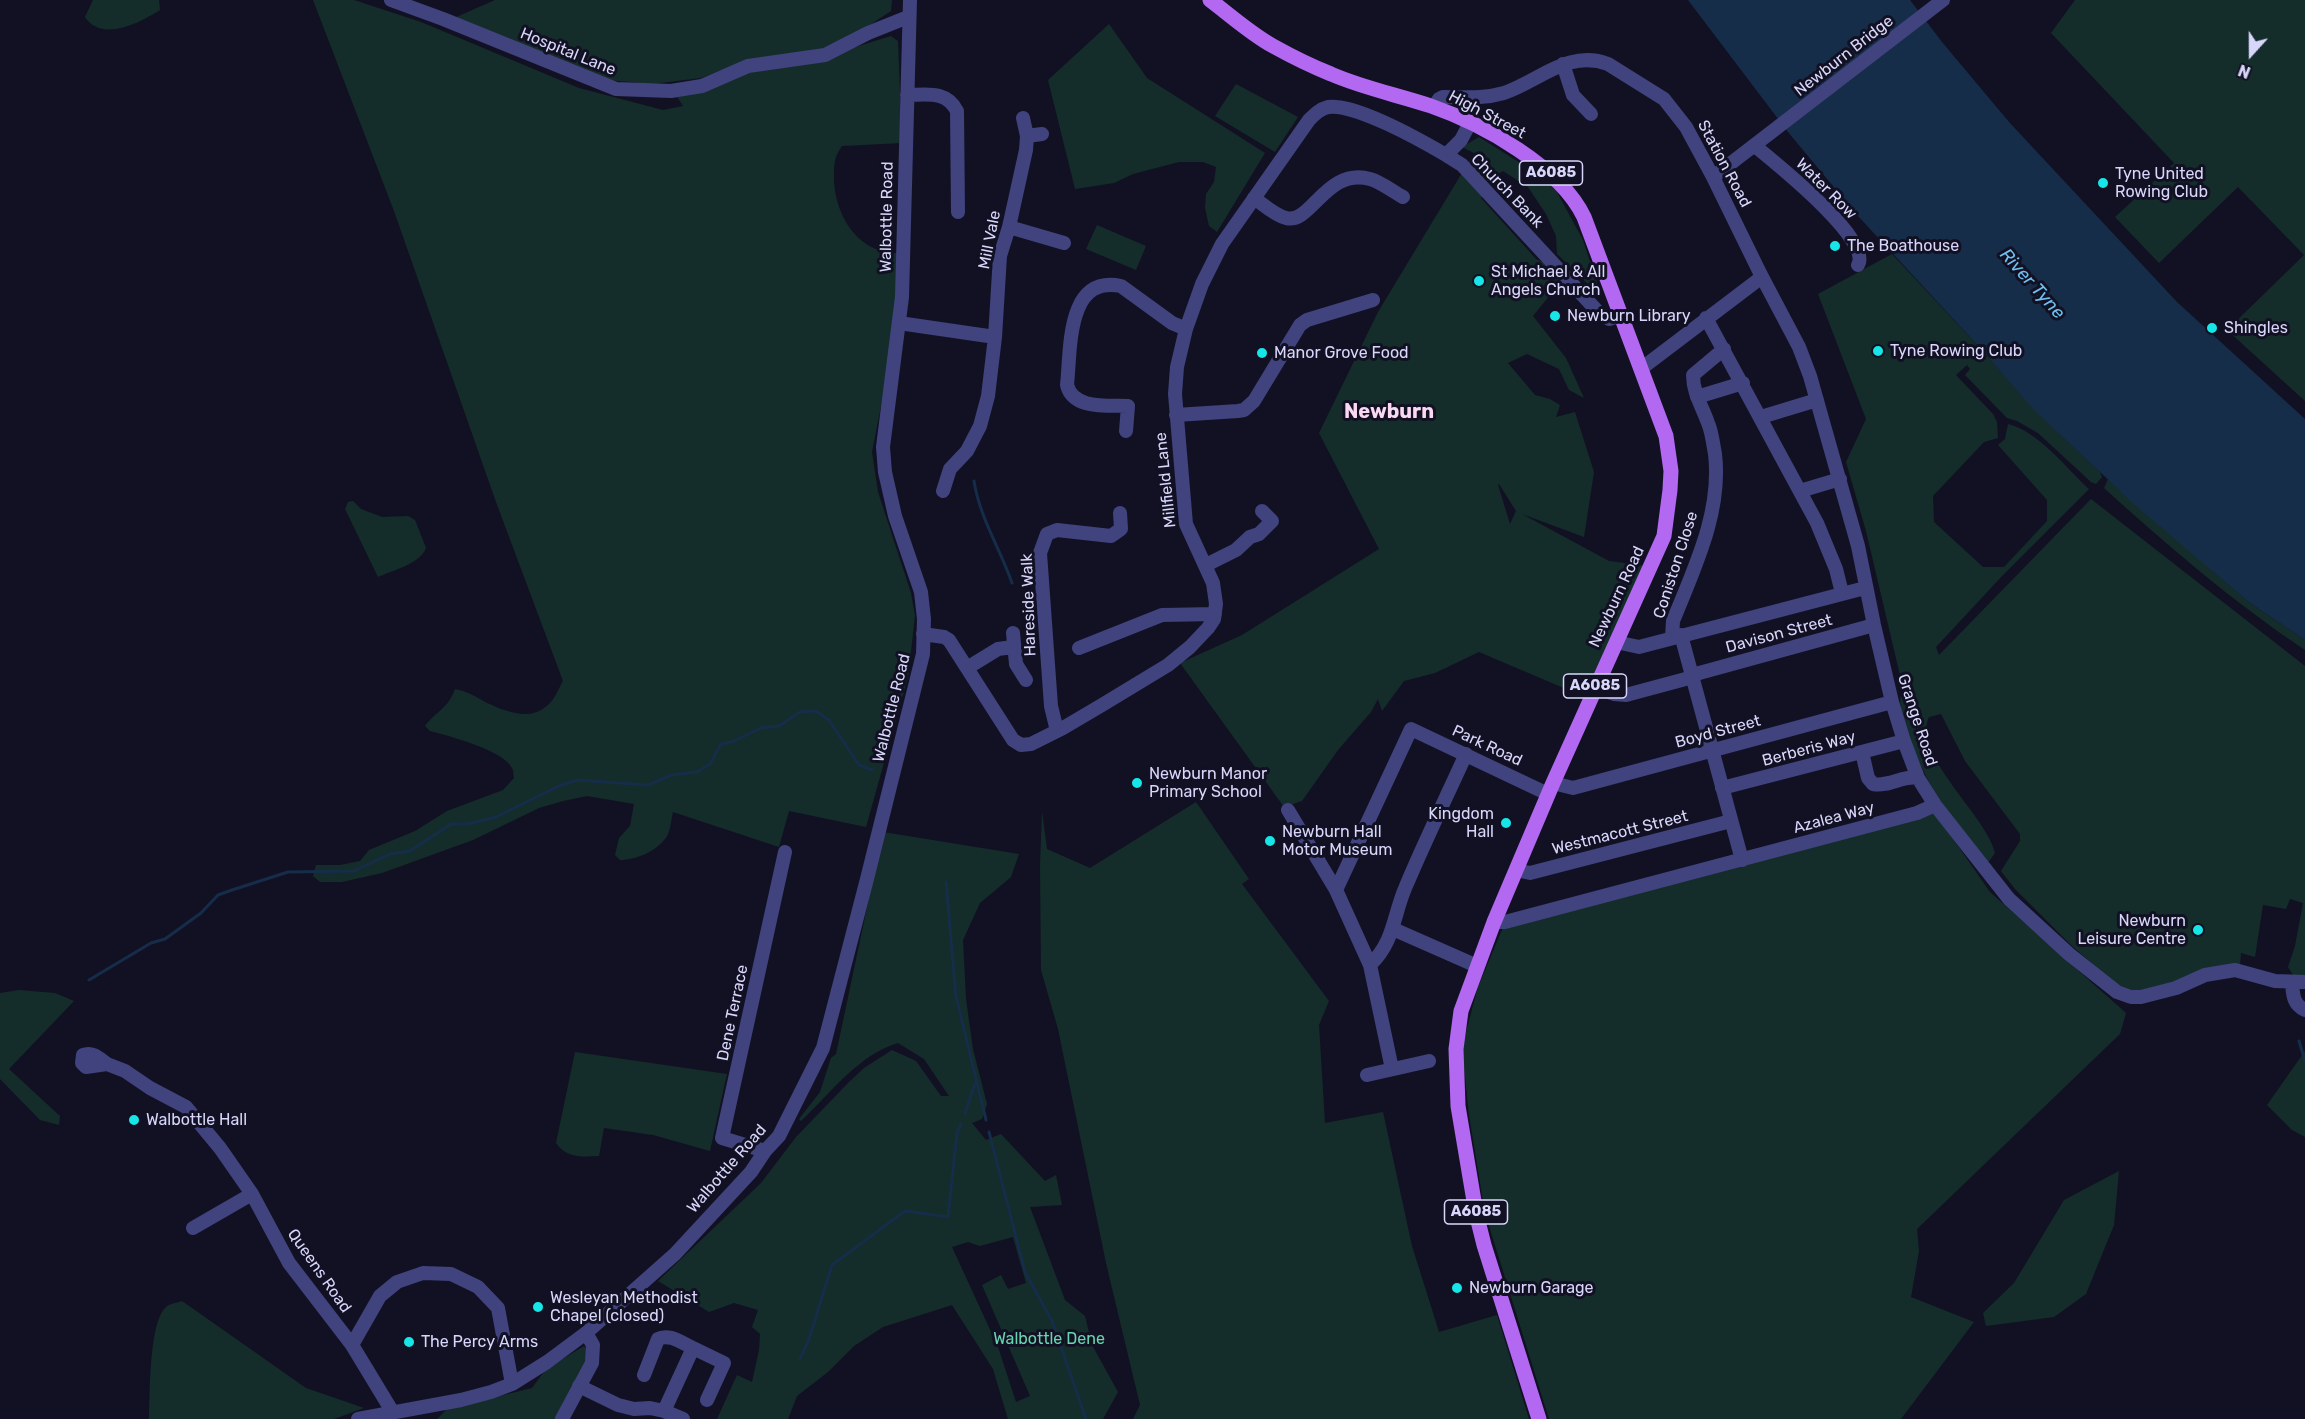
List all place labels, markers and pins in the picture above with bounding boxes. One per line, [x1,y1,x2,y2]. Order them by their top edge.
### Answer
place label: Tyne United Rowing Club [2115,164,2208,202]
marker: Tyne United Rowing Club [2096,176,2110,190]
place label: The Boathouse [1847,236,1959,256]
marker: The Boathouse [1828,239,1842,253]
place label: St Michael & All Angels Church [1491,262,1605,300]
marker: St Michael & All Angels Church [1472,274,1486,288]
place label: Newburn Library [1567,306,1691,326]
marker: Newburn Library [1548,309,1562,323]
place label: Shingles [2224,318,2288,338]
marker: Shingles [2205,321,2219,335]
place label: Tyne Rowing Club [1890,341,2022,361]
place label: Manor Grove Food [1274,343,1409,363]
marker: Tyne Rowing Club [1871,344,1885,358]
marker: Manor Grove Food [1255,346,1269,360]
place label: Newburn Manor Primary School [1149,764,1267,802]
marker: Newburn Manor Primary School [1130,776,1144,790]
place label: Kingdom Hall [1428,804,1494,842]
marker: Kingdom Hall [1499,816,1513,830]
place label: Newburn Hall Motor Museum [1282,822,1393,860]
marker: Newburn Hall Motor Museum [1263,834,1277,848]
place label: Newburn Leisure Centre [2077,911,2186,949]
marker: Newburn Leisure Centre [2191,923,2205,937]
place label: Walbottle Hall [146,1110,247,1130]
marker: Walbottle Hall [127,1113,141,1127]
place label: Newburn Garage [1469,1278,1594,1298]
marker: Newburn Garage [1450,1281,1464,1295]
place label: Wesleyan Methodist Chapel (closed) [550,1288,698,1326]
marker: Wesleyan Methodist Chapel (closed) [531,1300,545,1314]
place label: The Percy Arms [421,1332,538,1352]
marker: The Percy Arms [402,1335,416,1349]

